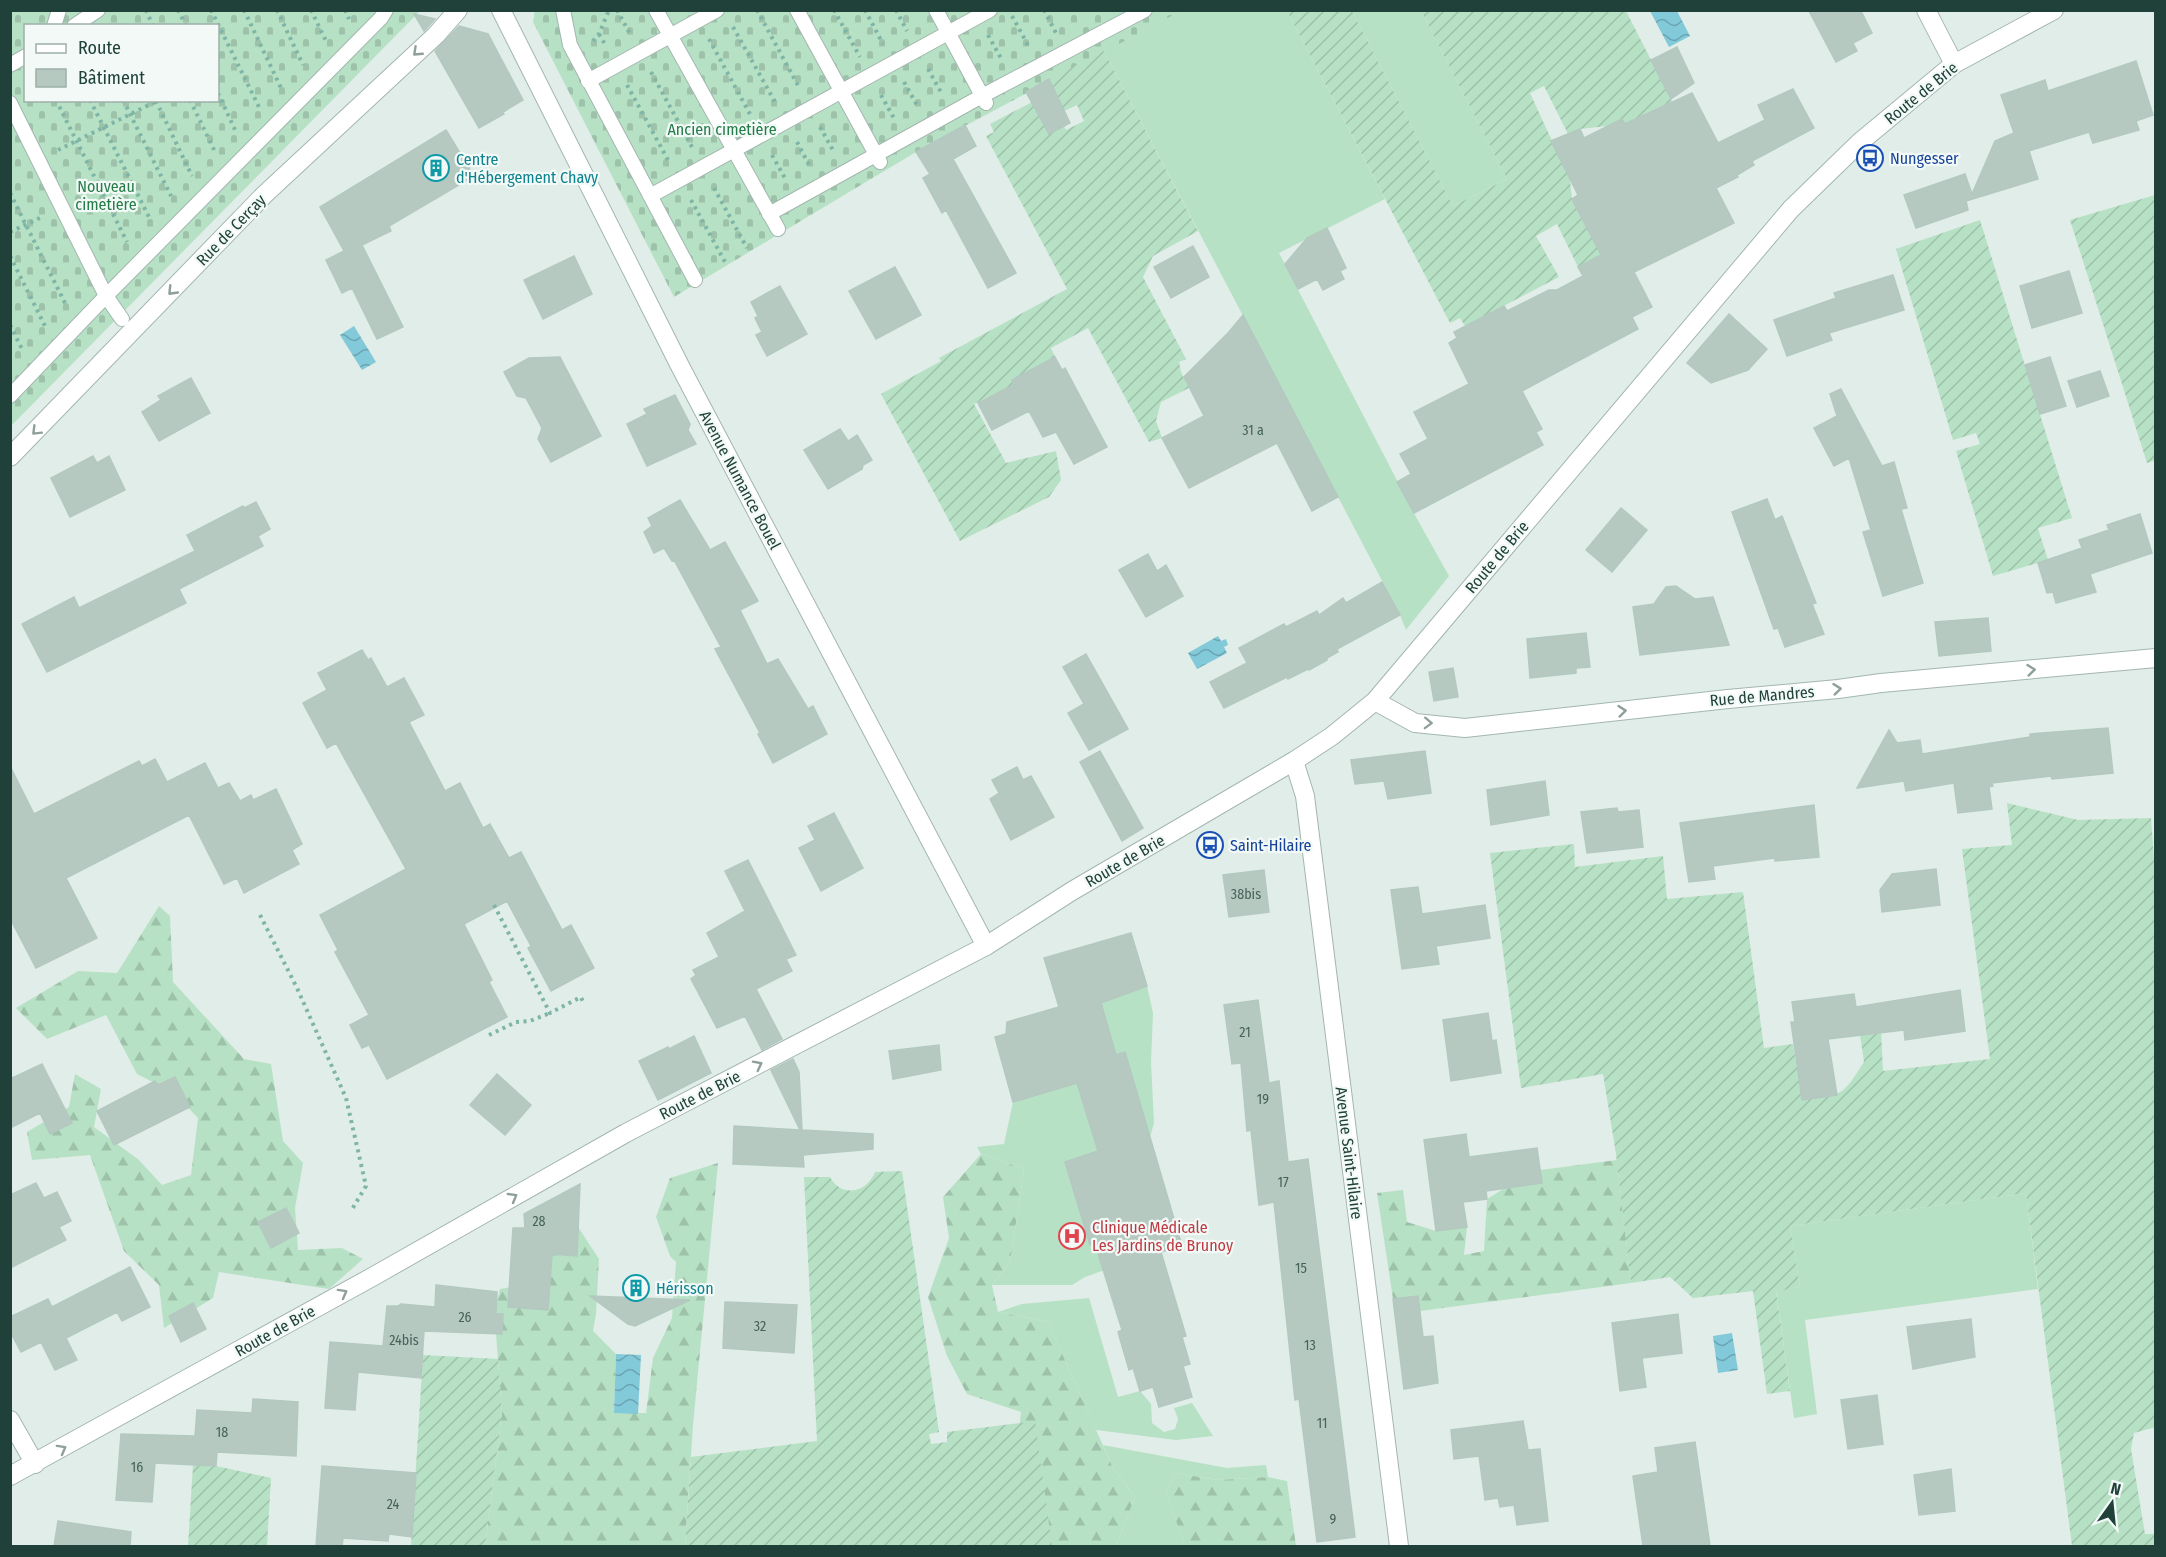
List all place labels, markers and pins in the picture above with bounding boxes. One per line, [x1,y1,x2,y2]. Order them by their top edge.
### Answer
bus stop icon: Nungesser [1855,143,1885,173]
place label: Nungesser [1890,149,1959,168]
place label: Centre d'Hébergement Chavy [456,150,599,187]
building icon: Centre d'Hébergement Chavy [421,153,451,183]
bus stop icon: Saint-Hilaire [1195,830,1225,860]
place label: Saint-Hilaire [1230,836,1312,855]
place label: Clinique Médicale Les Jardins de Brunoy [1092,1218,1234,1255]
hospital icon: Clinique Médicale Les Jardins de Brunoy [1057,1221,1087,1251]
building icon: Hérisson [621,1273,651,1303]
place label: Hérisson [656,1279,714,1298]

